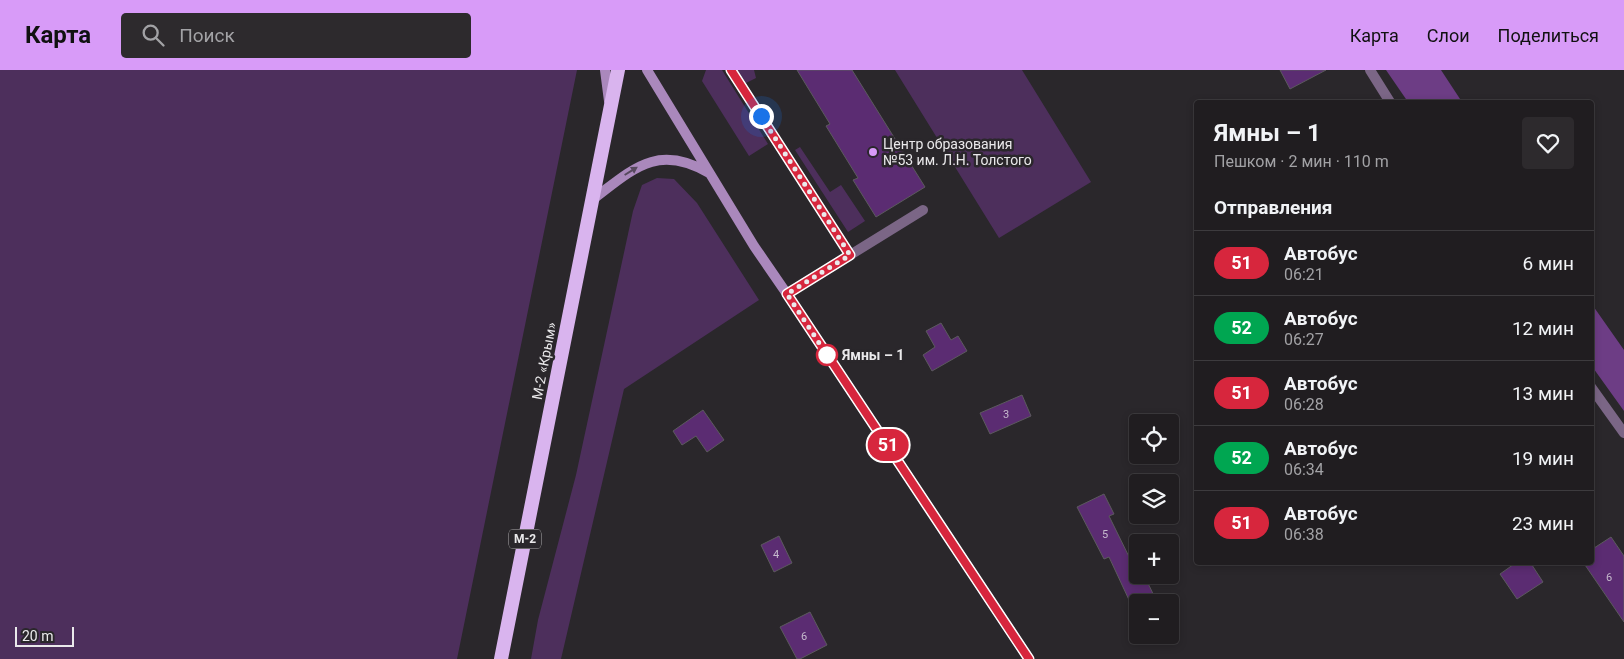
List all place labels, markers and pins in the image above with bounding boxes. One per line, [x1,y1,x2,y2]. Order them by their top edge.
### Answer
place label: Центр образования №53 им. Л.Н. Толстого [883,136,1032,168]
marker: Центр образования №53 им. Л.Н. Толстого [867,146,879,158]
marker: Ямны – 1 [816,344,838,366]
place label: Ямны – 1 [841,347,904,363]

